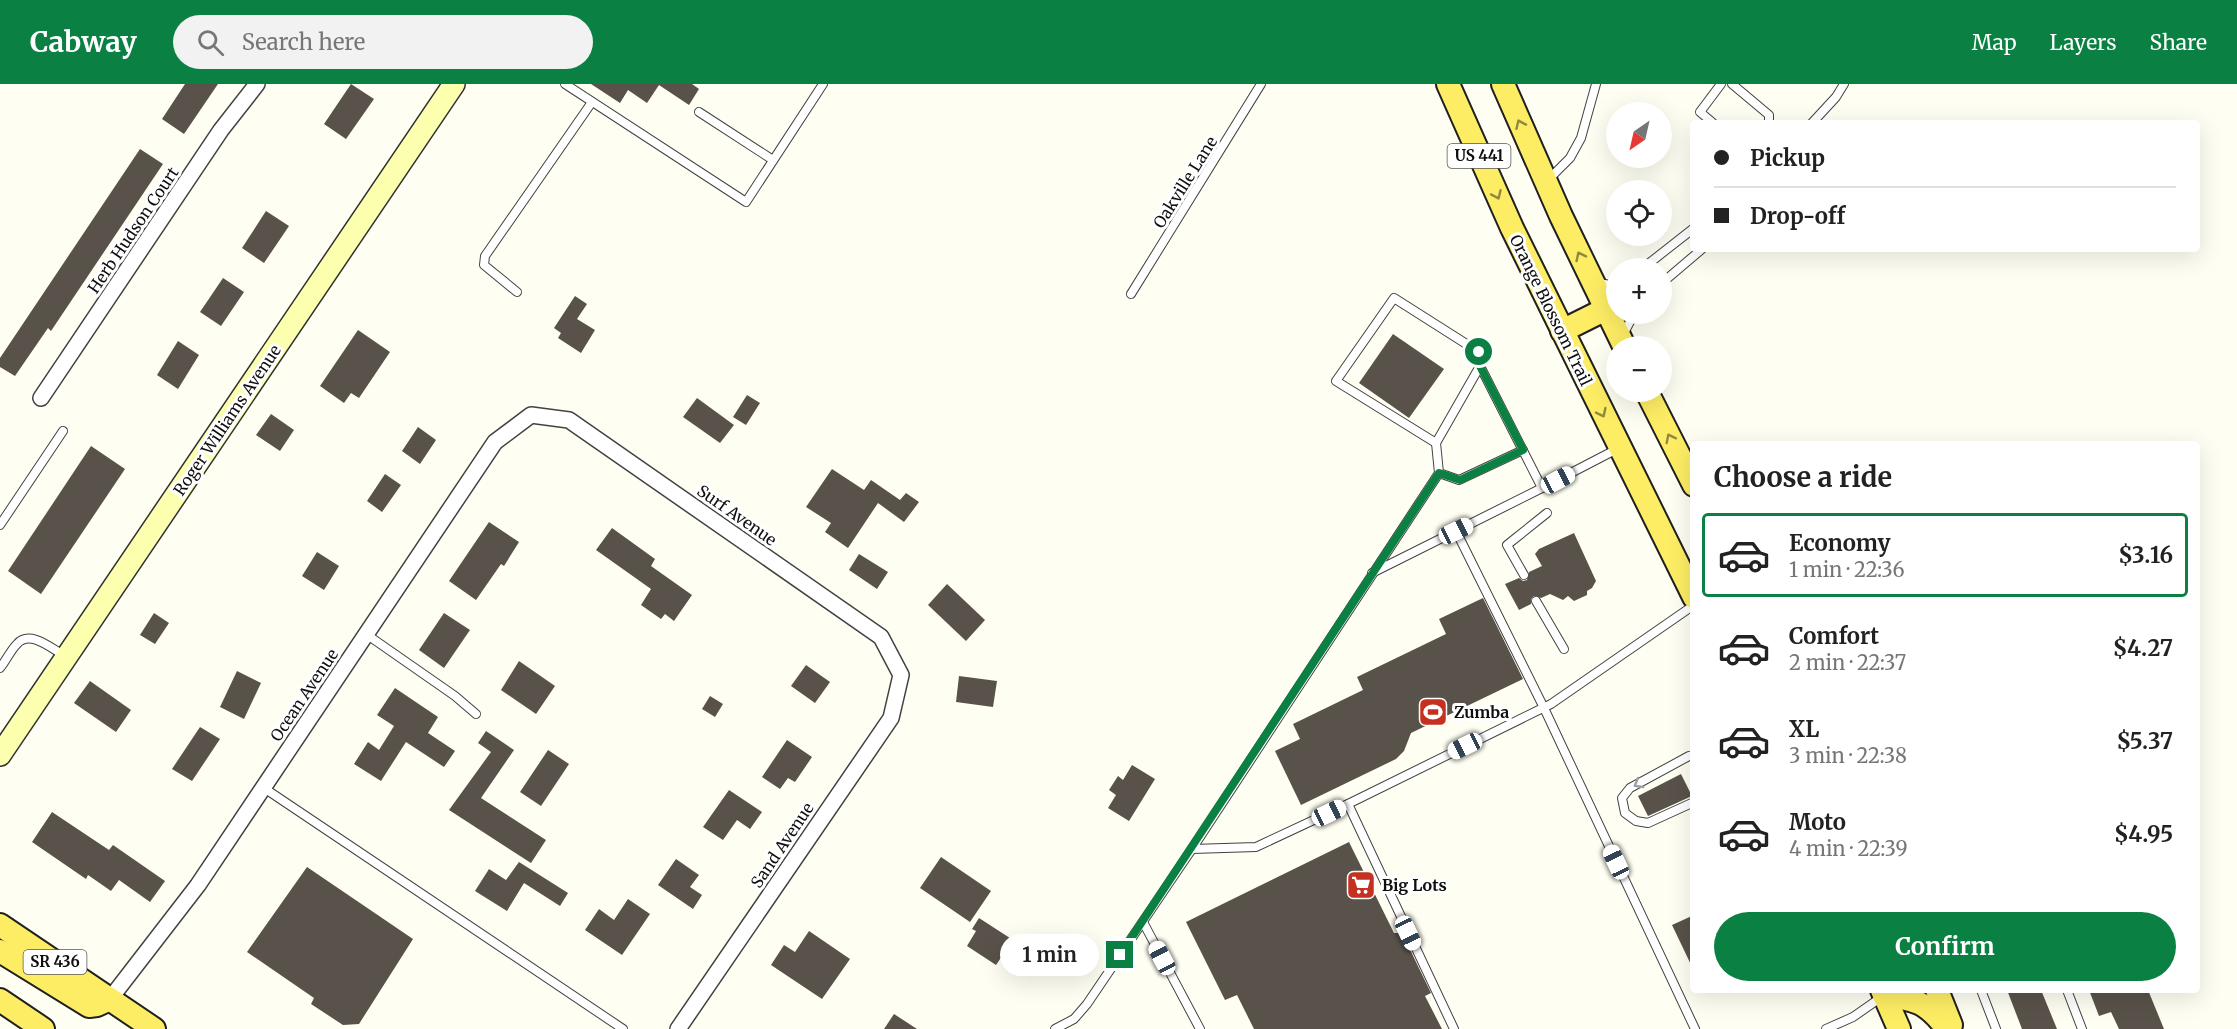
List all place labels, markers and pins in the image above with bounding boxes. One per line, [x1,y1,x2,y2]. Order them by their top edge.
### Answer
sports icon: Zumba [1417,696,1449,728]
place label: Zumba [1454,702,1509,722]
supermarket icon: Big Lots [1345,869,1377,901]
place label: Big Lots [1382,875,1447,895]

